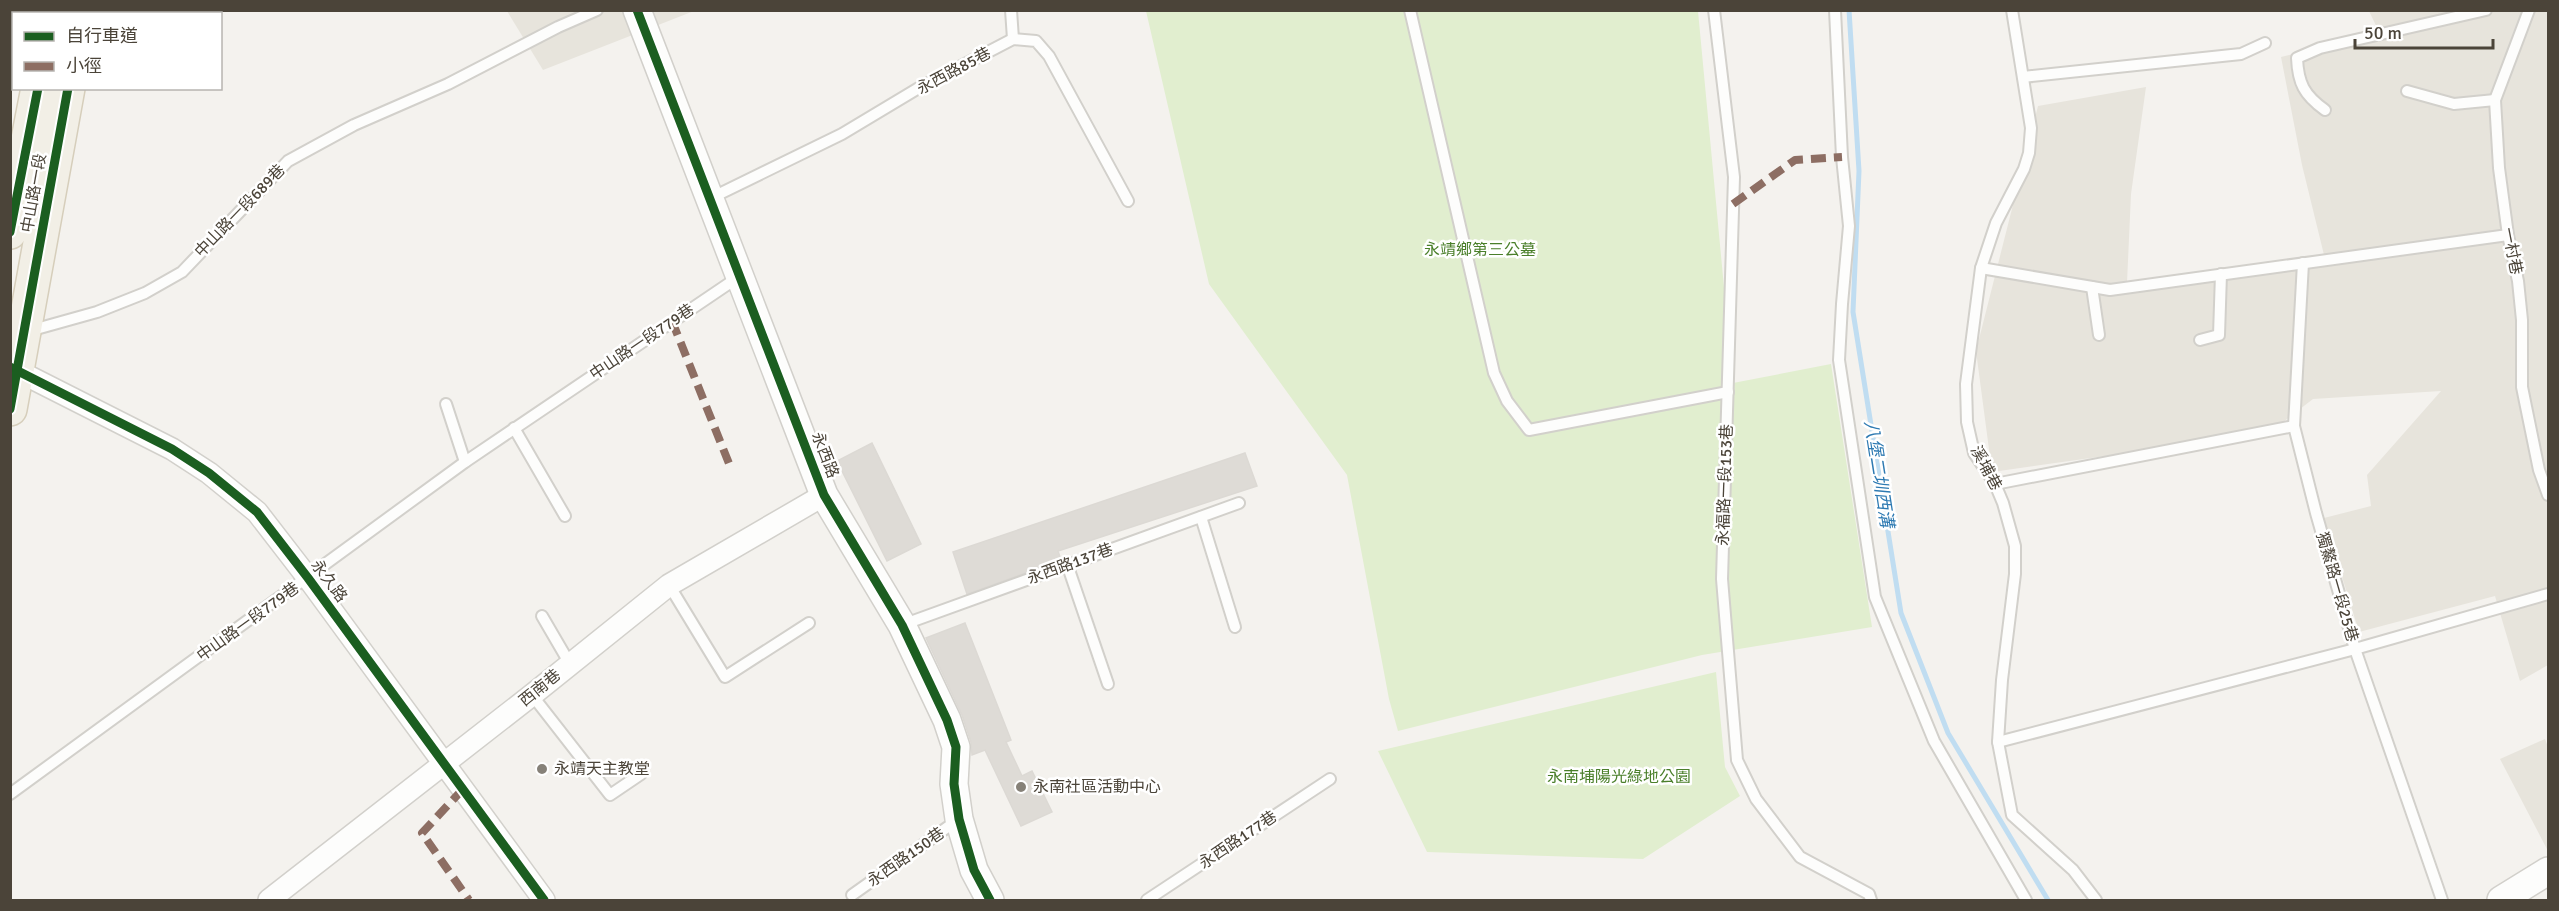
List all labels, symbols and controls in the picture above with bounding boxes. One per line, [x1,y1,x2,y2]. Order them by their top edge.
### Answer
legend [12,12,222,90]
scale bar [2355,12,2493,50]
text: 50 m [2364,22,2402,44]
text: 自行車道 [66,25,138,47]
street label: 永西路85巷 [913,43,995,99]
text: 小徑 [66,55,102,77]
street label: 中山路一段 [17,152,51,234]
street label: 中山路一段689巷 [190,160,290,262]
street label: 一村巷 [2498,226,2526,276]
park label: 永靖鄉第三公墓 [1424,240,1536,260]
street label: 中山路一段779巷 [586,300,698,384]
water label: 八堡二圳西溝 [1860,419,1899,532]
street label: 永福路一段153巷 [1713,424,1737,546]
street label: 永西路 [807,429,843,481]
street label: 溪埔巷 [1966,442,2006,494]
street label: 獨鰲路一段25巷 [2312,530,2362,644]
street label: 永西路137巷 [1024,539,1116,589]
street label: 永久路 [307,556,351,606]
street label: 中山路一段779巷 [193,578,303,666]
street label: 西南巷 [515,665,565,711]
place label: 永靖天主教堂 [554,759,650,779]
marker: 永靖天主教堂 [535,762,549,776]
park label: 永南埔陽光綠地公園 [1547,767,1691,787]
place label: 永南社區活動中心 [1033,777,1161,797]
marker: 永南社區活動中心 [1014,780,1028,794]
street label: 永西路177巷 [1195,807,1281,873]
street label: 永西路150巷 [863,823,949,891]

